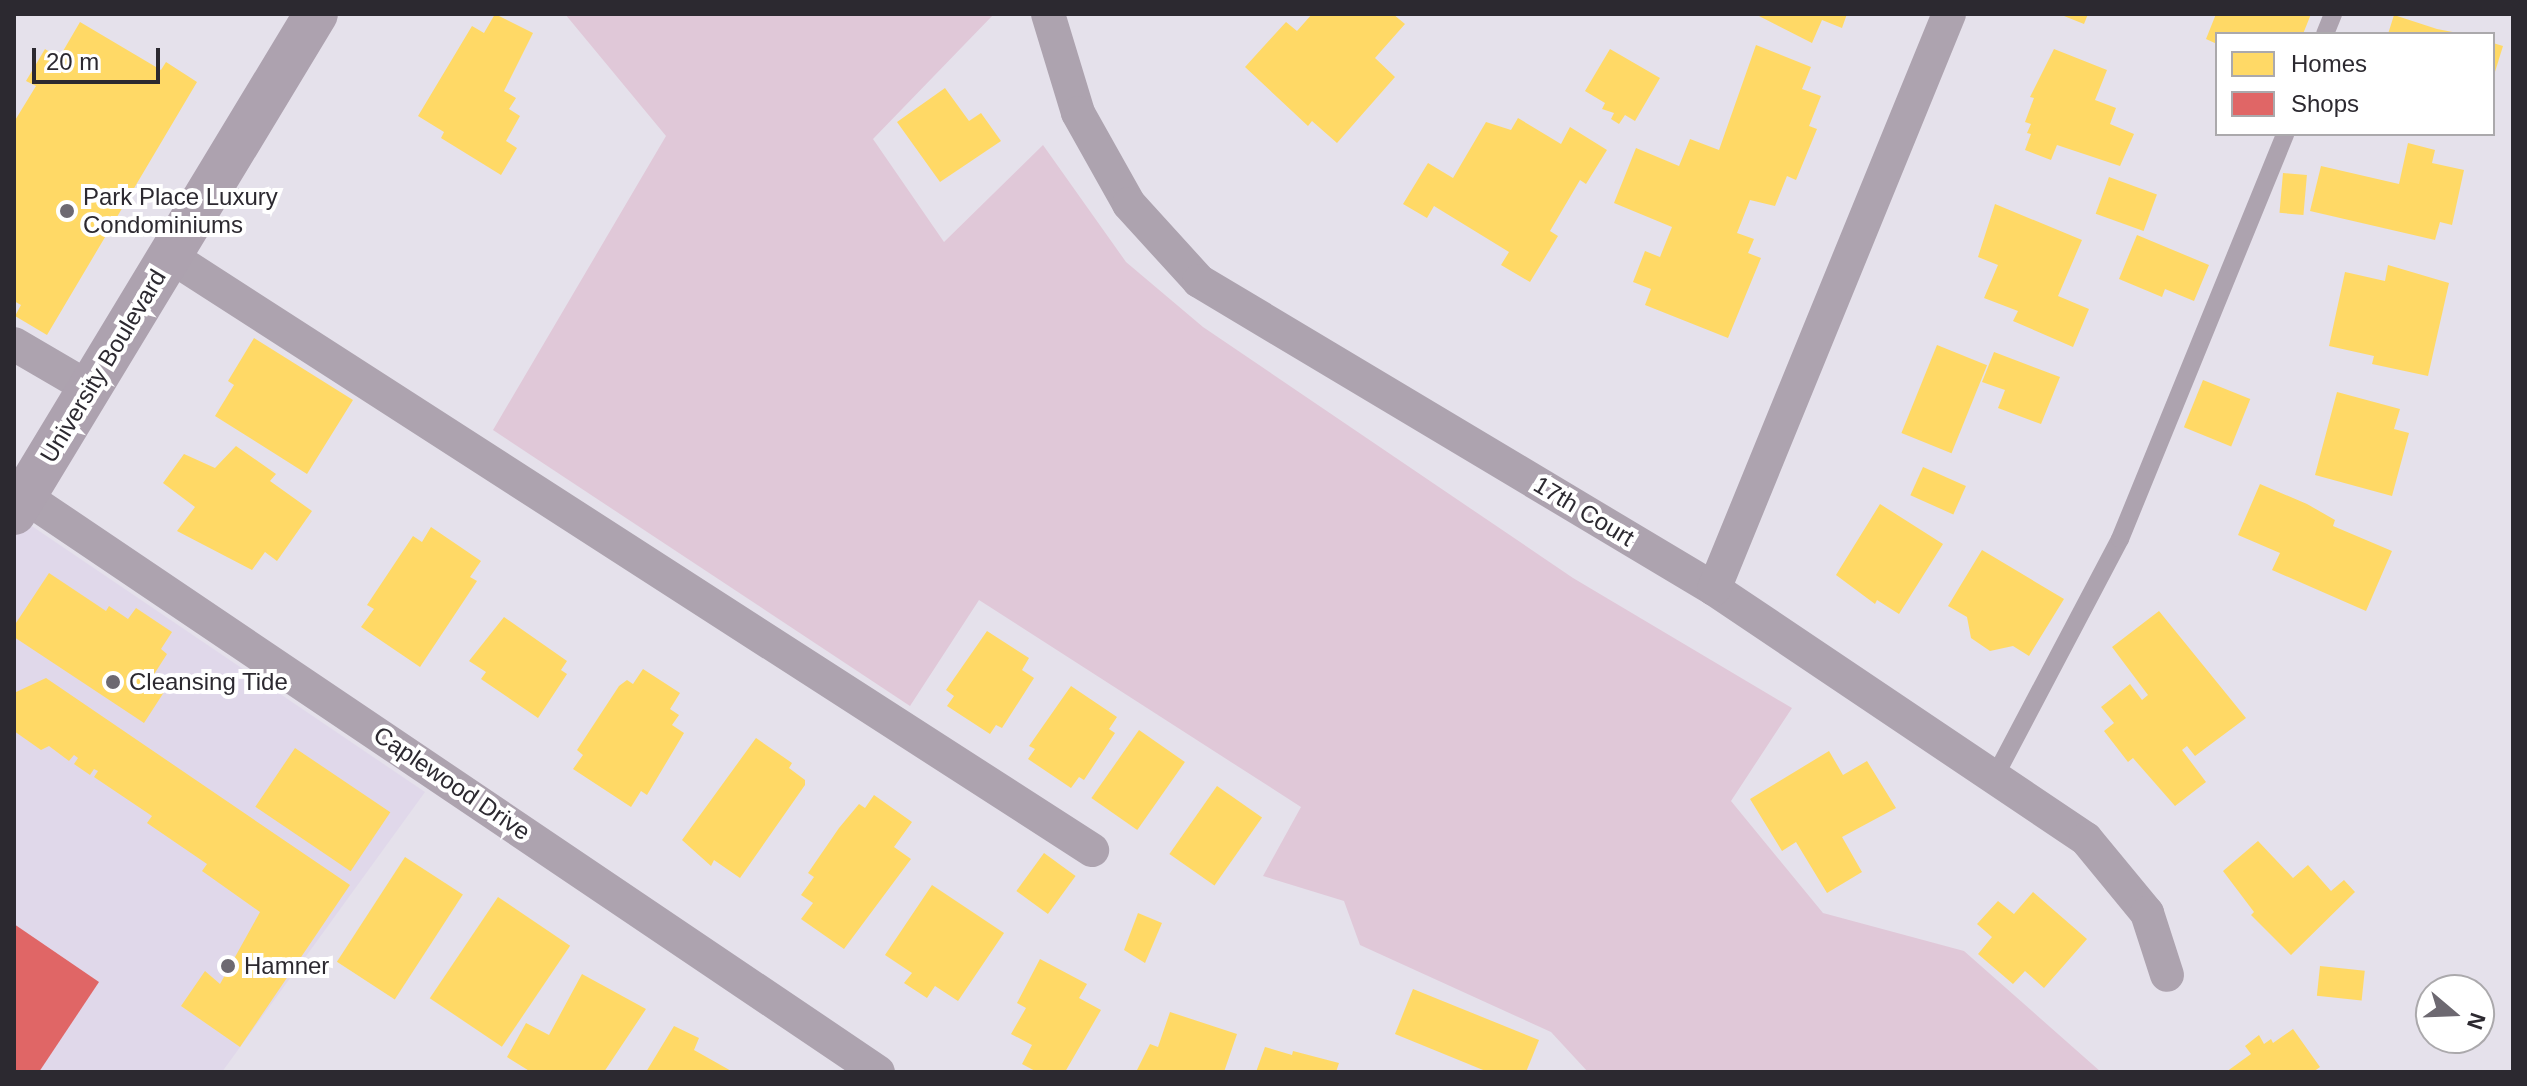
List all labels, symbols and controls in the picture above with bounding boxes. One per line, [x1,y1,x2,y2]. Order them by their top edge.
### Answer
scale bar [36,32,164,82]
legend [2215,32,2495,136]
text: 20 m [46,48,99,75]
text: Homes [2291,50,2367,77]
text: Shops [2291,90,2359,117]
place label: Park Place Luxury Condominiums [83,183,278,239]
marker: Park Place Luxury Condominiums [58,202,76,220]
street label: University Boulevard [34,264,172,468]
street label: 17th Court [1529,470,1639,552]
place label: Cleansing Tide [129,668,288,696]
marker: Cleansing Tide [104,673,122,691]
street label: Caplewood Drive [368,720,536,846]
place label: Hamner [244,952,329,980]
marker: Hamner [219,957,237,975]
north arrow [2415,974,2495,1054]
text: N [2462,1010,2491,1033]

